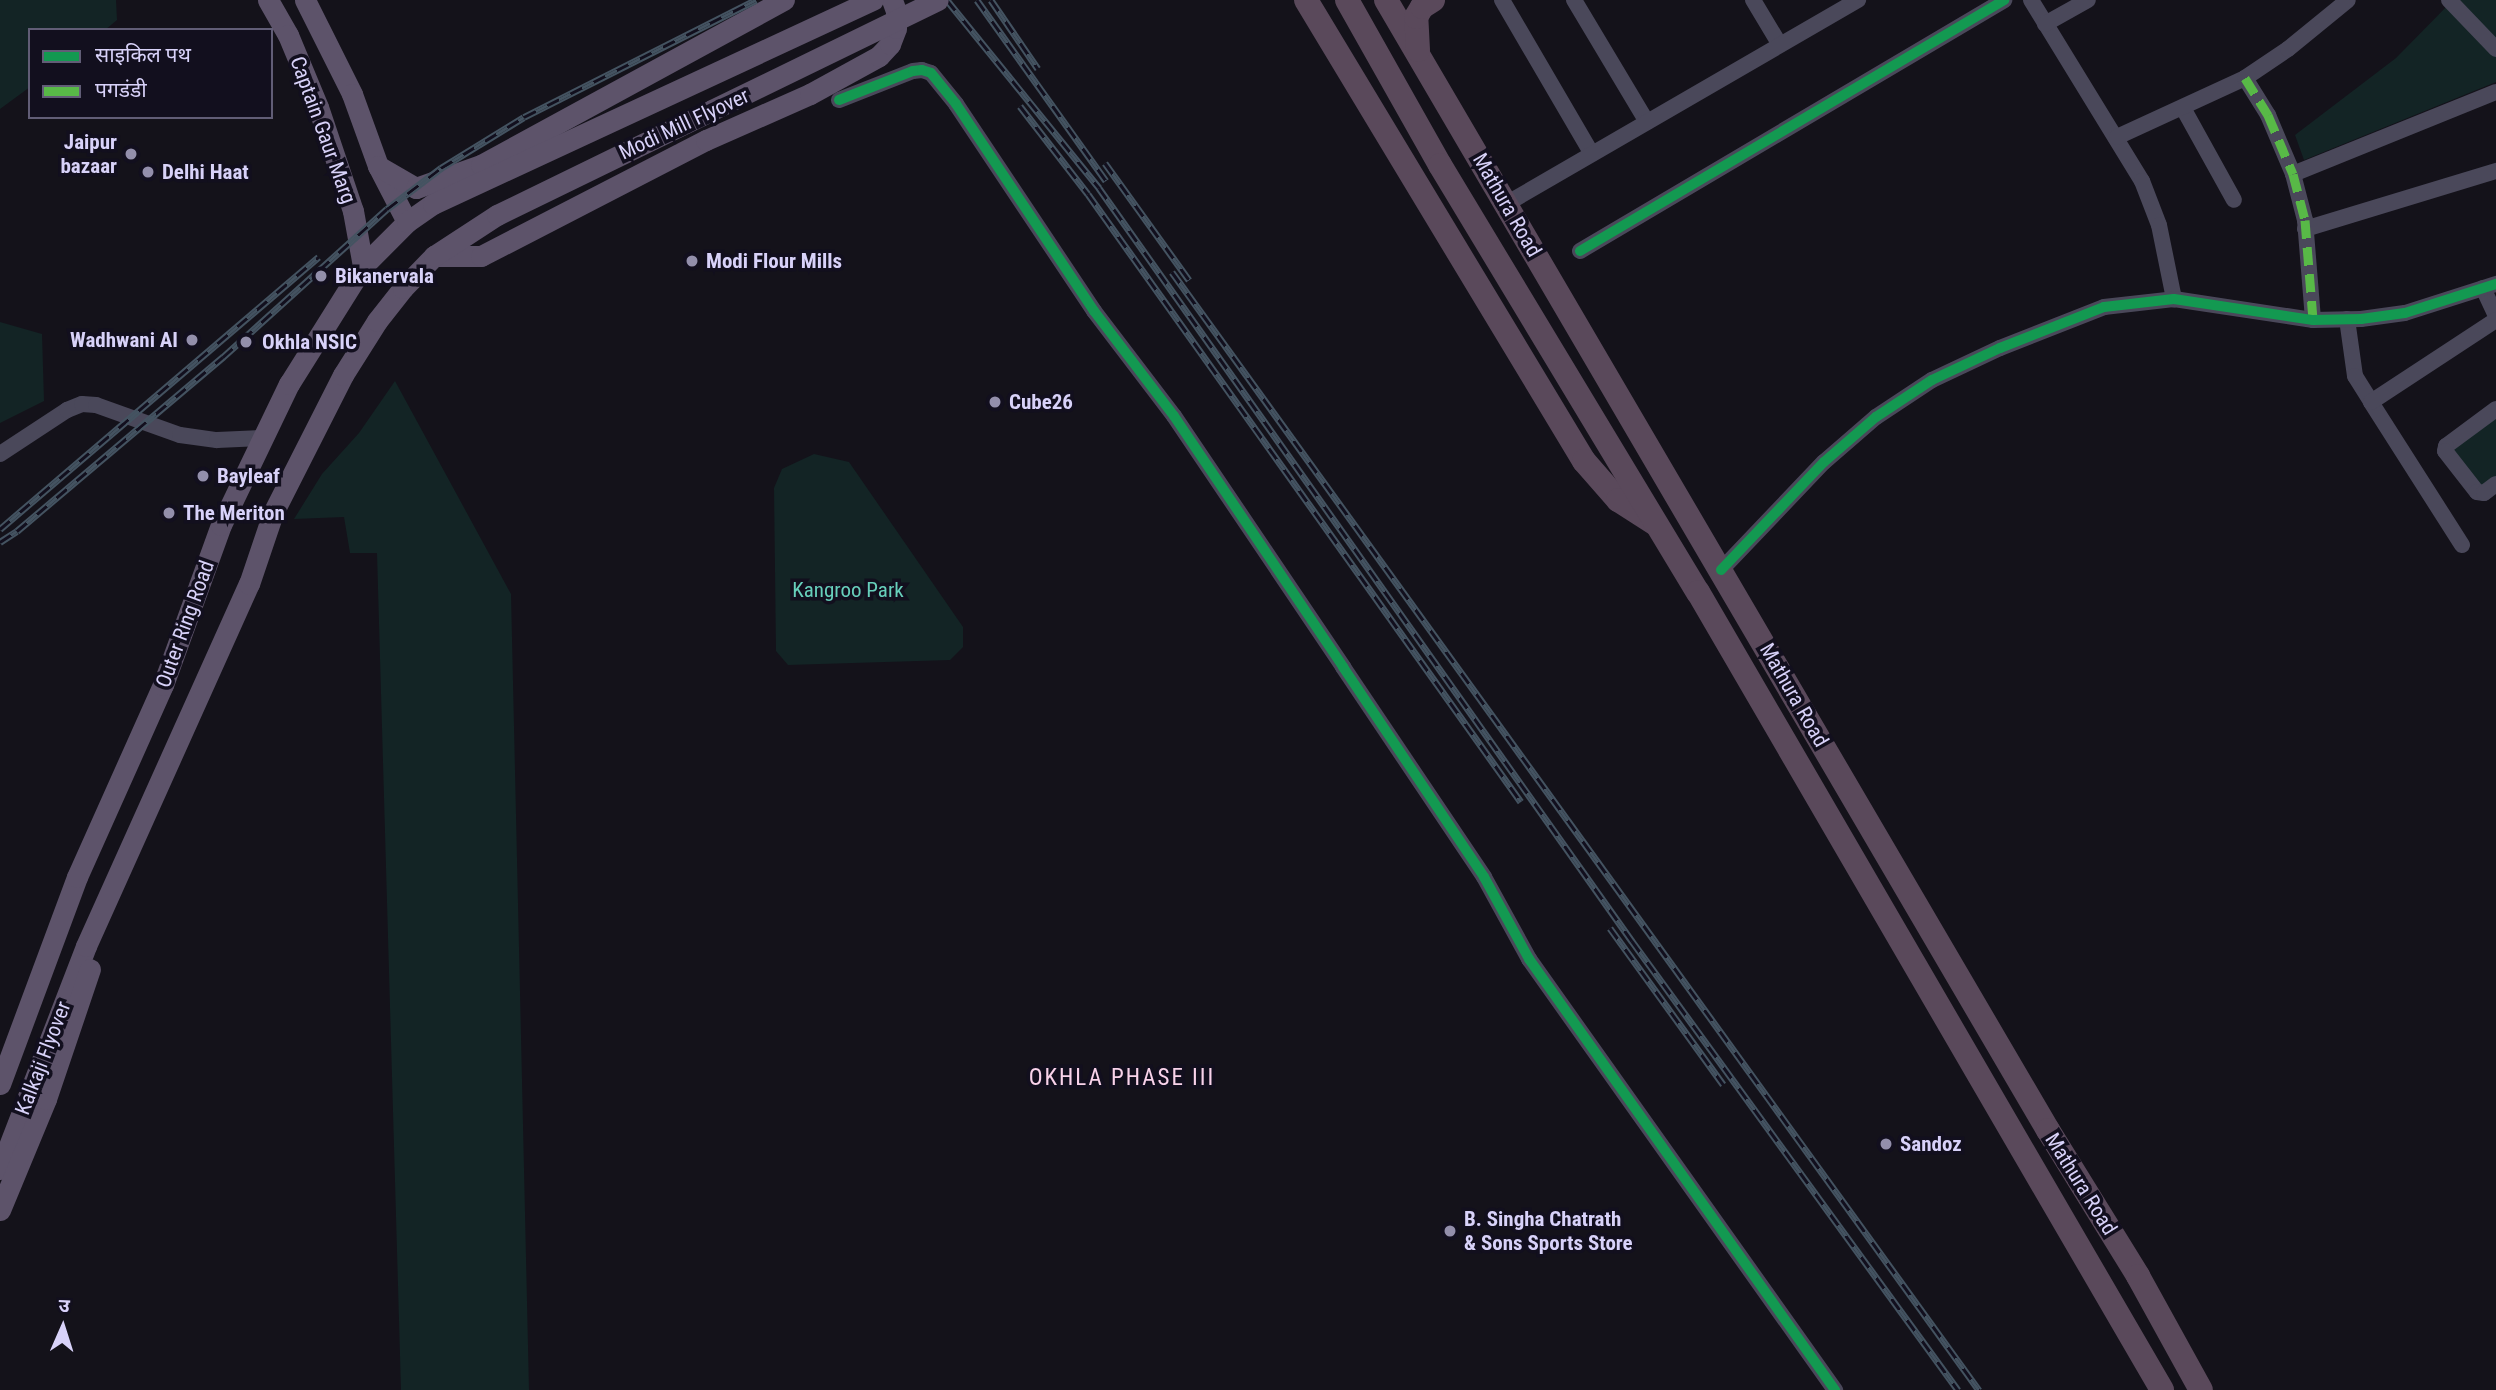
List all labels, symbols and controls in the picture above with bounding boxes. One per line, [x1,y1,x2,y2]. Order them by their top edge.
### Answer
legend [28,28,273,119]
text: साइकिल पथ [95,43,191,67]
street label: Captain Gaur Marg [285,53,361,207]
text: पगडंडी [95,78,147,102]
street label: Modi Mill Flyover [615,83,753,165]
place label: Jaipur bazaar [60,129,117,179]
marker: Jaipur bazaar [123,146,139,162]
street label: Mathura Road [1467,149,1547,261]
place label: Delhi Haat [162,159,249,185]
marker: Delhi Haat [140,164,156,180]
place label: Modi Flour Mills [706,248,842,274]
marker: Modi Flour Mills [684,253,700,269]
place label: Bikanervala [335,263,434,289]
marker: Bikanervala [313,268,329,284]
place label: Wadhwani AI [70,327,178,353]
place label: Okhla NSIC [262,329,357,355]
marker: Wadhwani AI [184,332,200,348]
marker: Okhla NSIC [236,332,256,352]
place label: Cube26 [1009,389,1073,415]
marker: Cube26 [987,394,1003,410]
place label: Bayleaf [217,463,280,489]
marker: Bayleaf [195,468,211,484]
place label: The Meriton [183,500,285,526]
marker: The Meriton [161,505,177,521]
street label: Outer Ring Road [150,557,220,691]
park label: Kangroo Park [792,577,904,603]
street label: Mathura Road [1754,639,1834,751]
street label: Kalkaji Flyover [10,998,76,1118]
district label: OKHLA PHASE III [1031,1064,1213,1092]
street label: Mathura Road [2040,1128,2122,1240]
place label: Sandoz [1900,1131,1962,1157]
marker: Sandoz [1878,1136,1894,1152]
place label: B. Singha Chatrath & Sons Sports Store [1464,1206,1633,1256]
marker: B. Singha Chatrath & Sons Sports Store [1442,1223,1458,1239]
north arrow [28,1292,98,1362]
text: उ [58,1294,70,1317]

